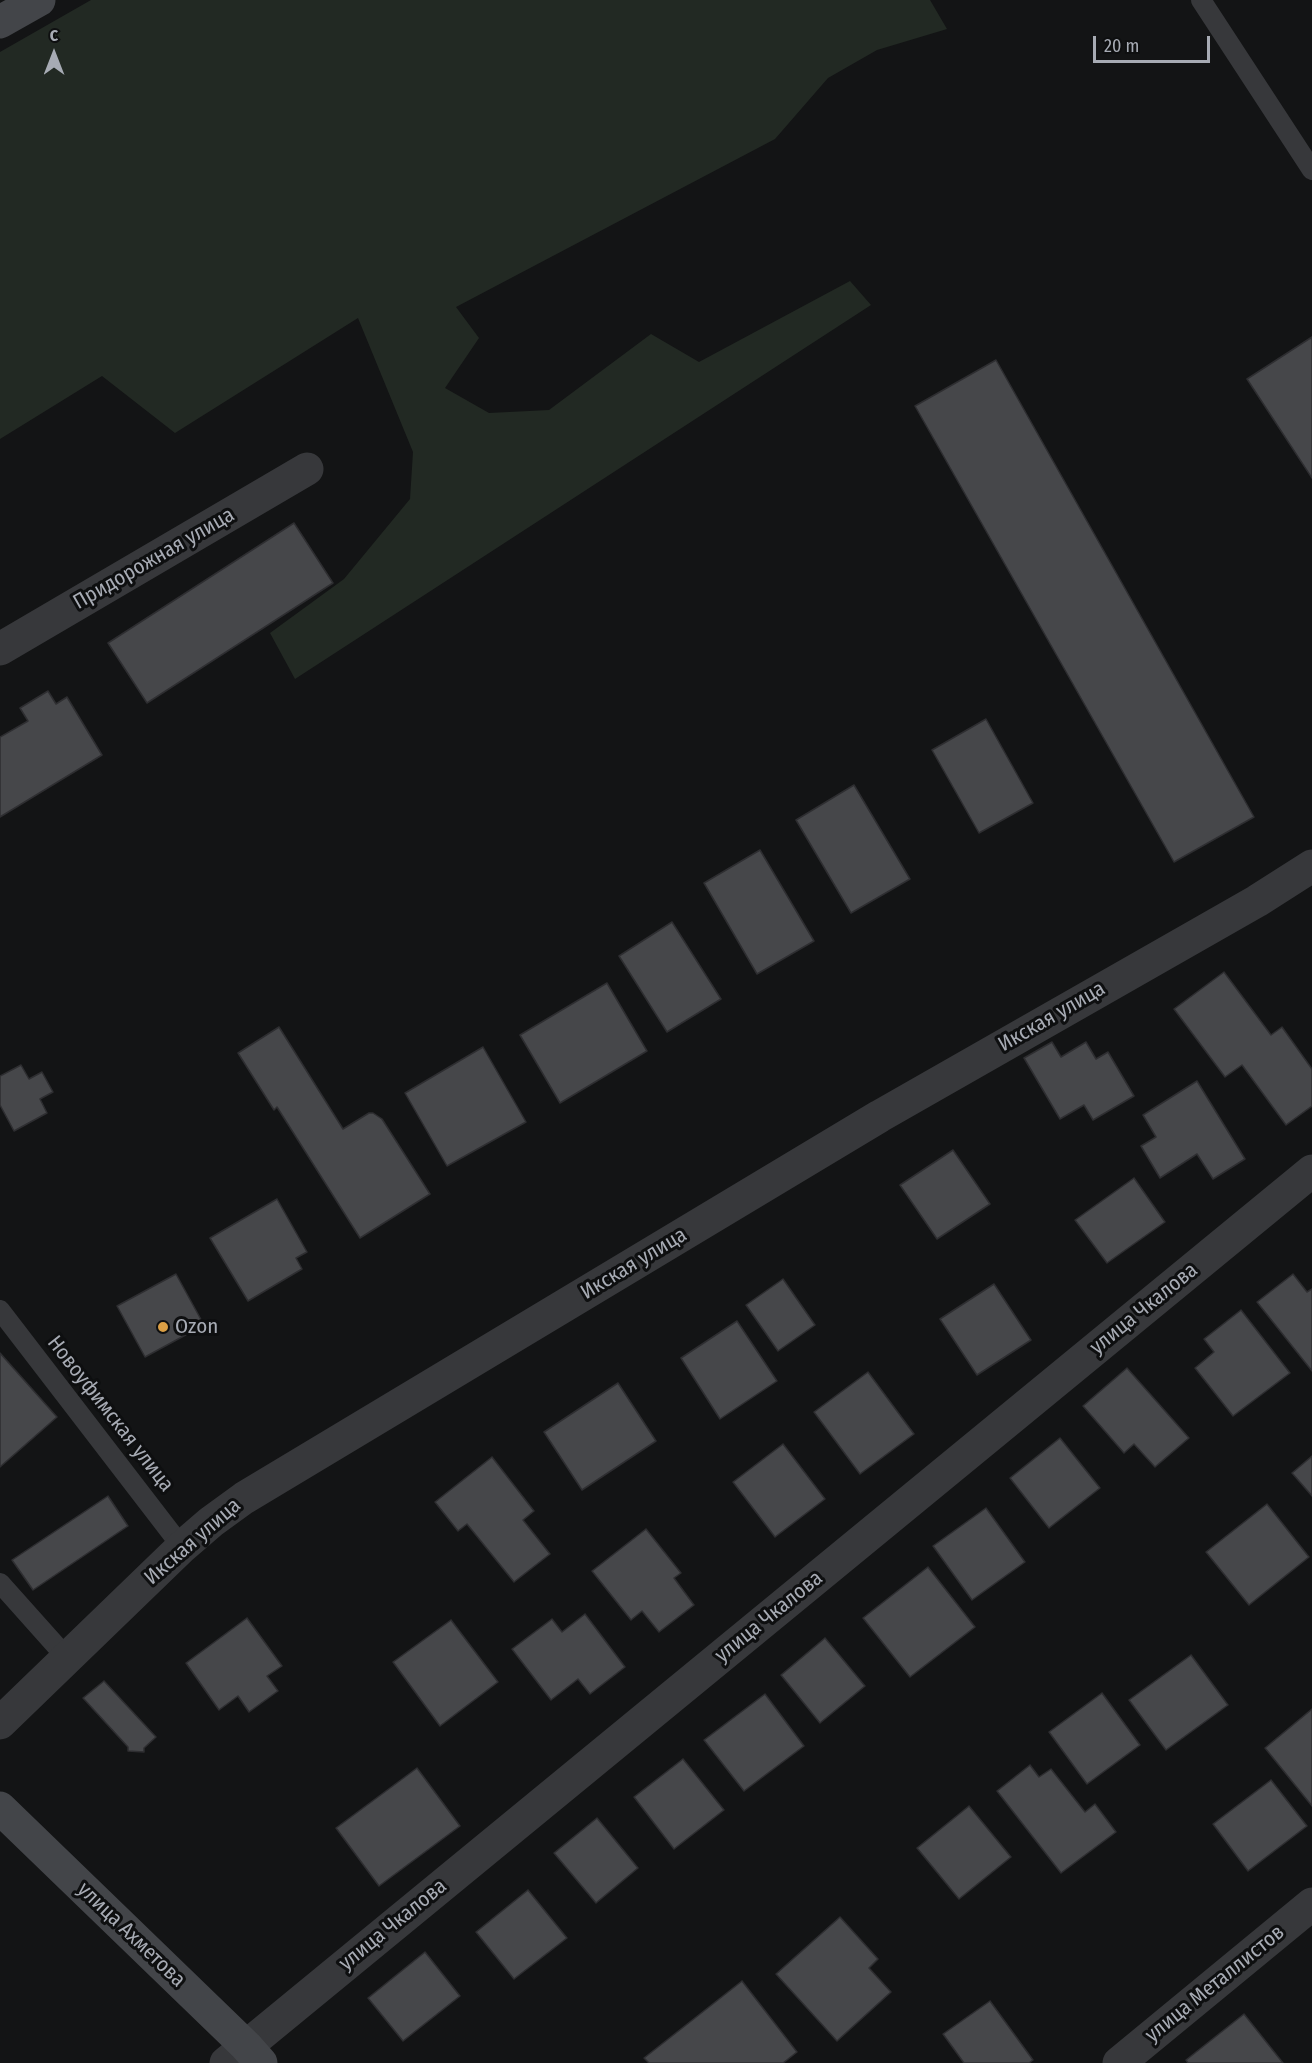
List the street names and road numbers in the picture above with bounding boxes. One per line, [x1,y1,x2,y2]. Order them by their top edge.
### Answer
street label: Придорожная улица [69,503,239,615]
street label: Икская улица [994,976,1110,1058]
street label: Икская улица [576,1223,692,1305]
street label: улица Чкалова [1085,1258,1203,1360]
street label: Новоуфимская улица [41,1331,179,1497]
street label: Икская улица [140,1493,246,1591]
street label: улица Чкалова [710,1566,828,1668]
street label: улица Чкалова [334,1874,452,1976]
street label: улица Ахметова [72,1877,190,1993]
street label: улица Металлистов [1140,1920,1290,2048]

